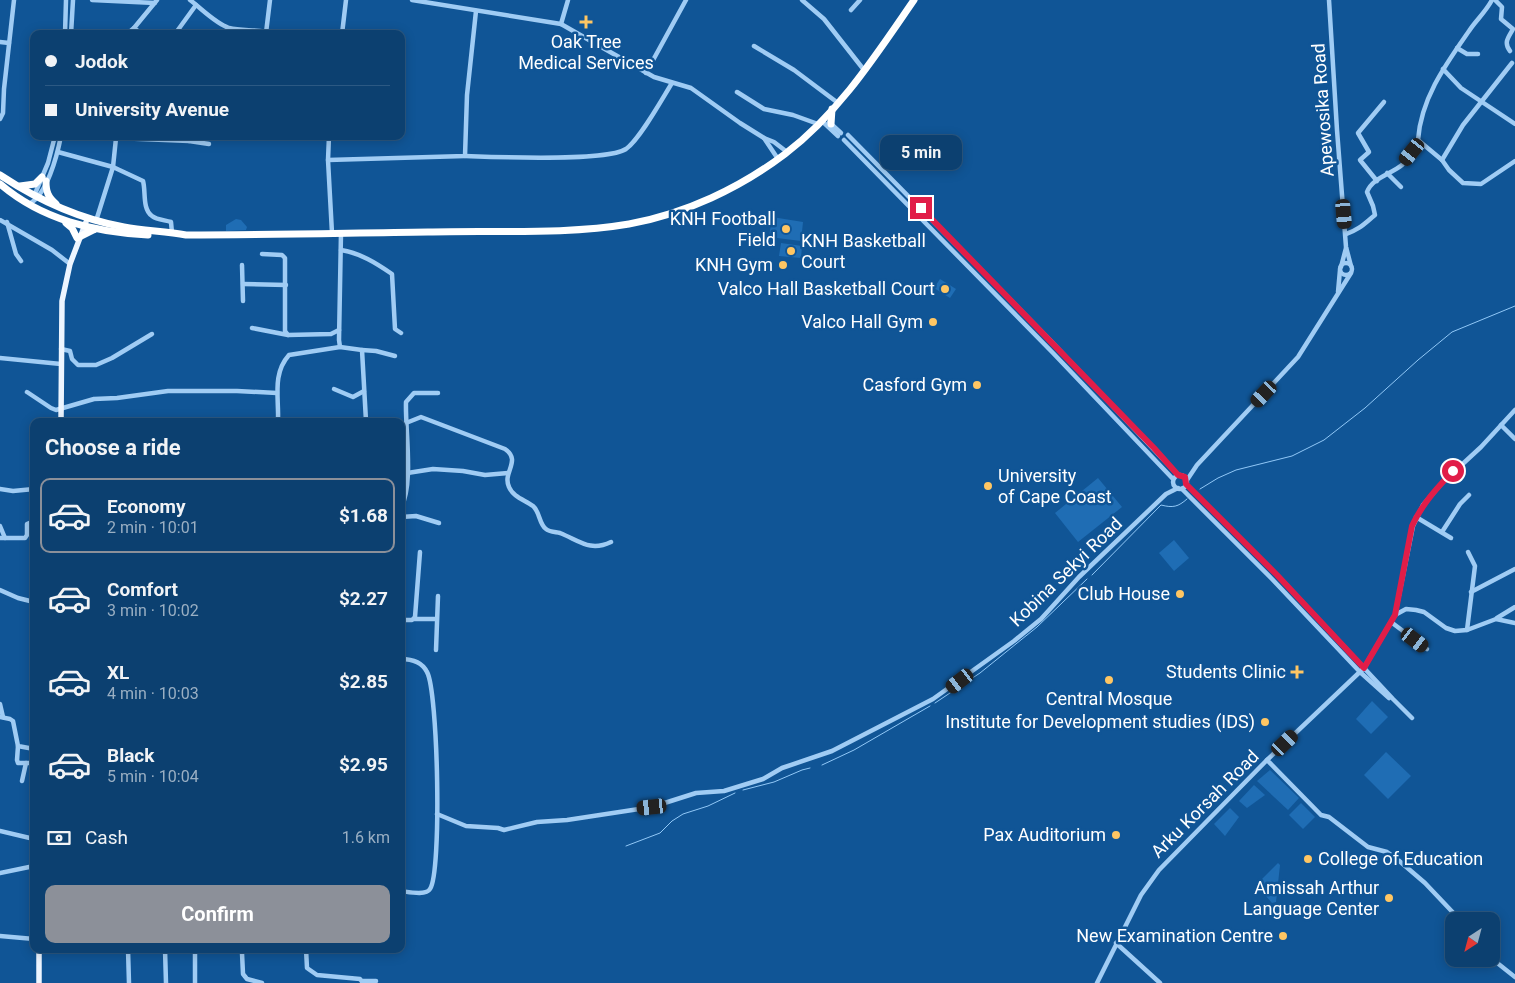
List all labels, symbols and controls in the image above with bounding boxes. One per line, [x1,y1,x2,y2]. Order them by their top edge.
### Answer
marker: Oak Tree Medical Services [579,15,593,29]
place label: Oak Tree Medical Services [518,31,654,73]
street label: Apewosika Road [1307,43,1338,177]
text: Jodok [75,50,128,73]
text: University Avenue [75,98,229,121]
callout: 5 min [880,136,962,170]
car [1396,136,1427,168]
text: 5 min [901,143,941,162]
route end [910,197,932,219]
car [1335,198,1352,230]
place label: KNH Football Field [670,208,776,250]
marker: KNH Football Field [780,223,792,235]
place label: KNH Basketball Court [801,230,926,272]
marker: KNH Basketball Court [785,245,797,257]
place label: KNH Gym [695,254,773,275]
marker: KNH Gym [777,259,789,271]
place label: Valco Hall Basketball Court [718,278,935,299]
marker: Valco Hall Basketball Court [939,283,951,295]
place label: Valco Hall Gym [801,311,923,332]
marker: Valco Hall Gym [927,316,939,328]
place label: Casford Gym [863,374,967,395]
car [1248,378,1279,410]
marker: Casford Gym [971,379,983,391]
text: Choose a ride [45,435,181,460]
route start [1442,460,1464,482]
place label: University of Cape Coast [998,465,1112,507]
marker: University of Cape Coast [982,480,994,492]
icon: car [47,493,92,538]
text: Economy [107,495,186,518]
text: $1.68 [339,504,388,527]
street label: Kobina Sekyi Road [1005,513,1126,631]
text: 2 min · 10:01 [107,518,199,537]
icon: car [47,576,92,621]
text: Comfort [107,578,178,601]
place label: Club House [1078,583,1170,604]
text: $2.27 [339,587,388,610]
marker: Club House [1174,588,1186,600]
text: 3 min · 10:02 [107,601,199,620]
car [1398,625,1431,655]
icon: car [47,659,92,704]
text: XL [107,661,129,684]
place label: Students Clinic [1166,661,1286,682]
marker: Students Clinic [1290,665,1304,679]
car [943,666,976,696]
text: $2.85 [339,670,388,693]
marker: Central Mosque [1103,674,1115,686]
text: 4 min · 10:03 [107,684,199,703]
place label: Central Mosque [1046,688,1172,709]
place label: Institute for Development studies (IDS) [945,711,1255,733]
marker: Institute for Development studies (IDS) [1259,716,1271,728]
car [1269,727,1301,759]
icon: car [47,742,92,787]
text: Black [107,744,154,767]
street label: Arku Korsah Road [1146,745,1263,862]
text: $2.95 [339,753,388,776]
text: 5 min · 10:04 [107,767,199,786]
car [636,798,667,816]
icon: cash [45,824,73,852]
place label: Pax Auditorium [983,824,1106,845]
text: Cash [85,826,128,849]
text: 1.6 km [342,828,390,847]
marker: Pax Auditorium [1110,829,1122,841]
place label: College of Education [1318,848,1483,869]
marker: College of Education [1302,853,1314,865]
place label: Amissah Arthur Language Center [1243,877,1379,919]
button: Confirm [45,885,390,943]
marker: Amissah Arthur Language Center [1383,892,1395,904]
north arrow [1445,912,1500,968]
map controls [1445,912,1500,967]
place label: New Examination Centre [1076,925,1273,946]
marker: New Examination Centre [1277,930,1289,942]

